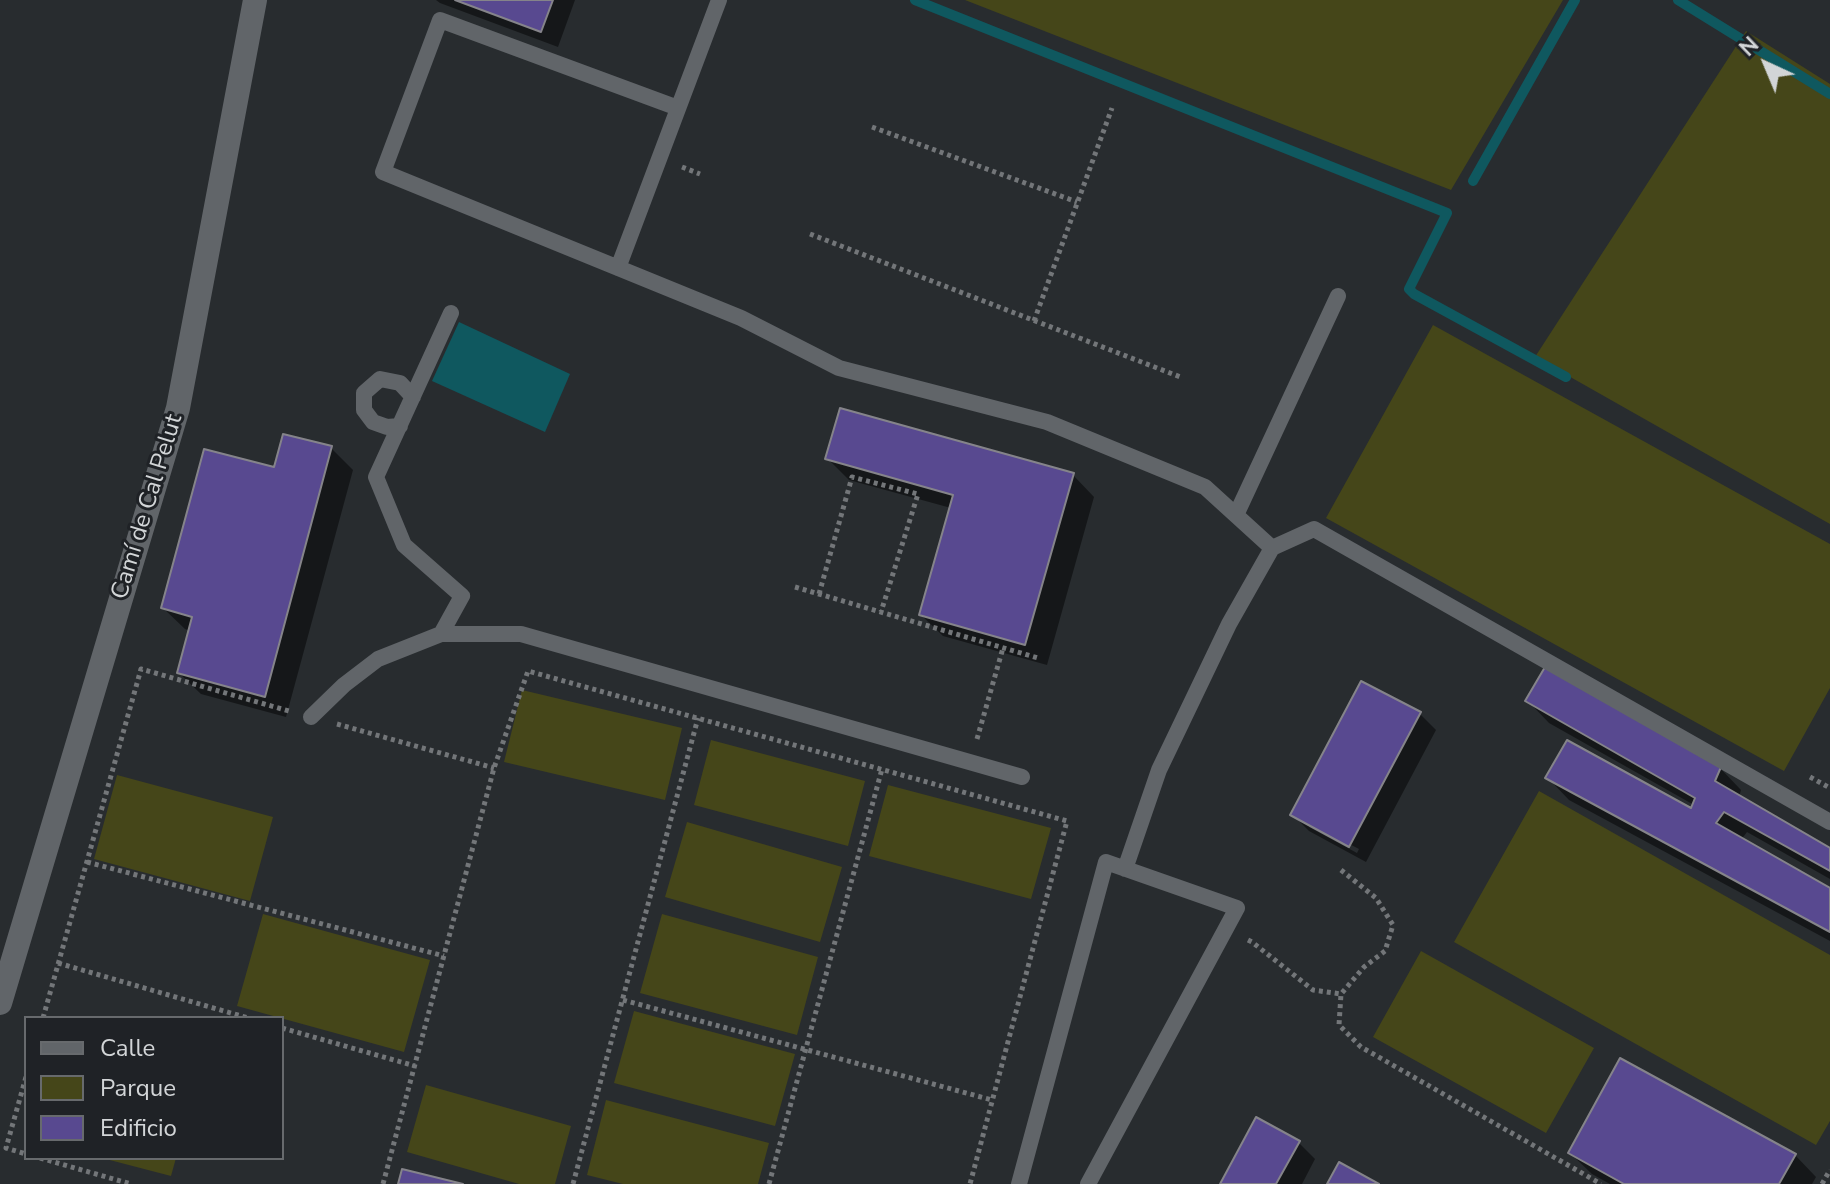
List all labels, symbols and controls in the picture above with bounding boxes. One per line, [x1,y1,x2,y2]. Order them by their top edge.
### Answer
north arrow [1726,24,1806,104]
text: N [1733,30,1766,63]
street label: Camí de Cal Pelut [106,411,190,603]
legend [24,1016,284,1160]
text: Calle [100,1032,155,1064]
text: Parque [100,1072,176,1104]
text: Edificio [100,1112,177,1144]

